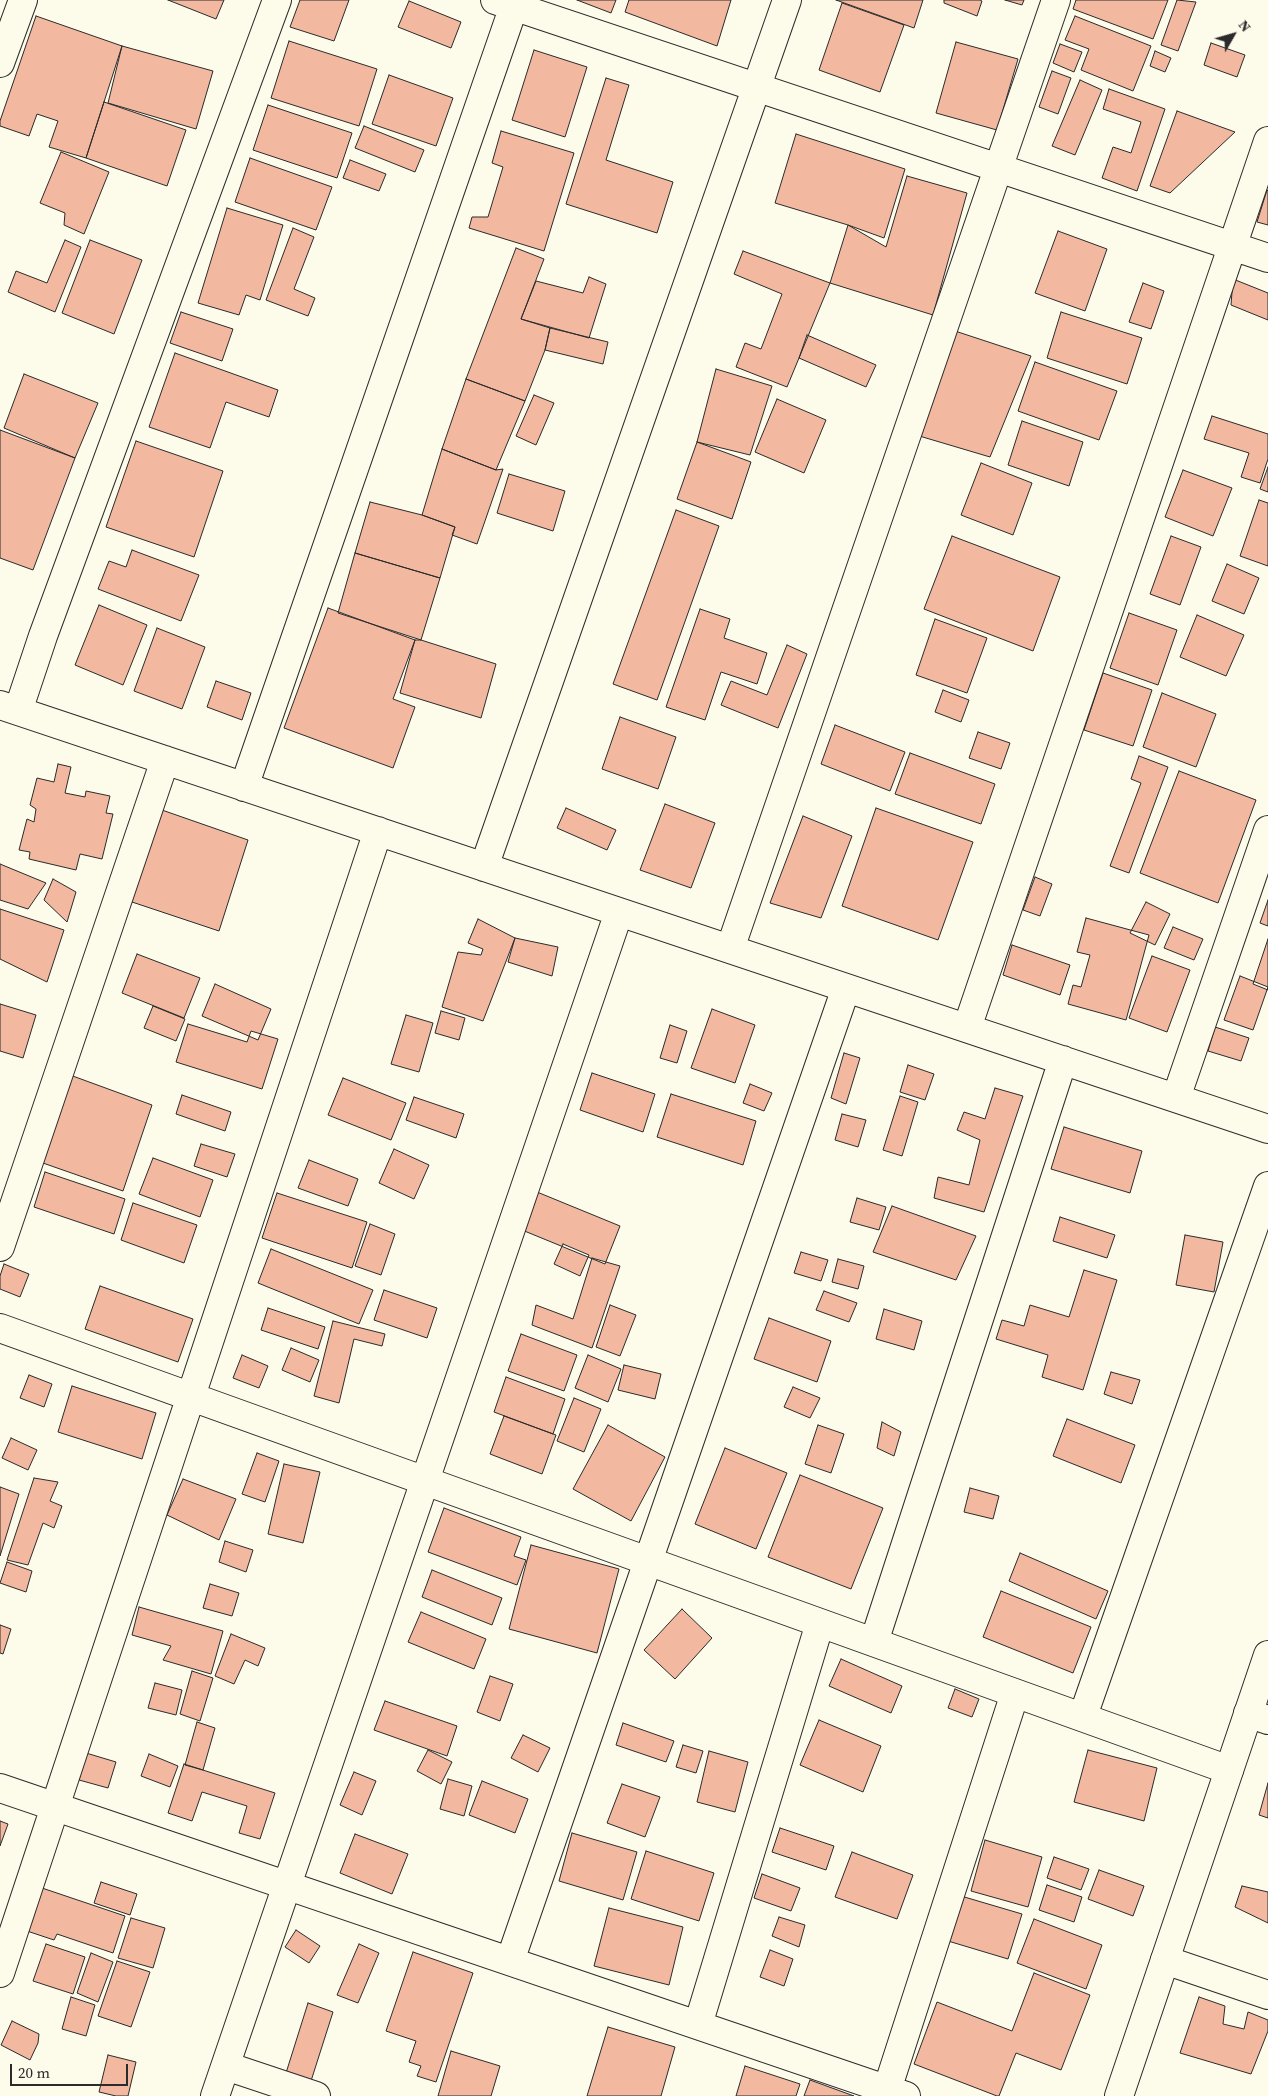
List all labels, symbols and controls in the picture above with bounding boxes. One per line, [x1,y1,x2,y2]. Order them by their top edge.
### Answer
north arrow [1208,10,1258,60]
text: N [1234,16,1256,36]
scale bar [12,2054,130,2086]
text: 20 m [18,2062,50,2083]

